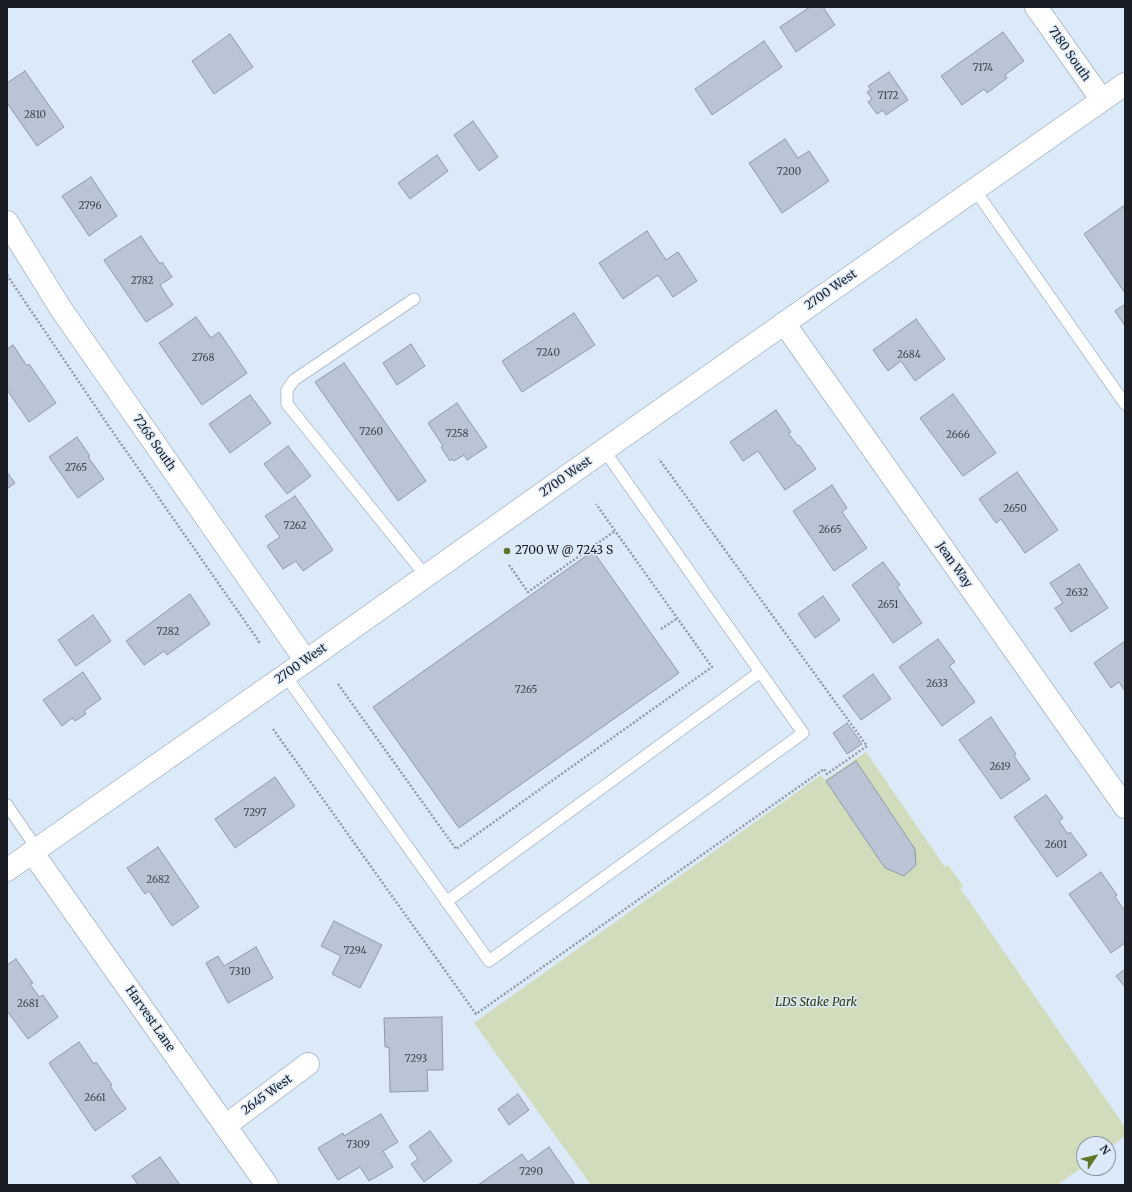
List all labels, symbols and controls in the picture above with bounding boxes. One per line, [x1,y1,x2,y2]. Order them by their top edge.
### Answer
street label: 7180 South [1045,24,1093,84]
house number: 7174 [973,62,993,74]
house number: 7172 [878,90,898,102]
house number: 2810 [24,109,46,121]
house number: 7200 [777,166,801,178]
house number: 2796 [78,200,102,212]
street label: 2700 West [802,267,860,313]
house number: 2782 [131,275,153,287]
house number: 7240 [536,347,560,359]
house number: 2684 [897,349,921,361]
house number: 2768 [192,352,214,364]
street label: 7268 South [129,412,179,474]
house number: 7260 [359,426,383,438]
house number: 7258 [446,428,468,440]
house number: 2666 [946,429,970,441]
street label: 2700 West [537,454,595,500]
house number: 2765 [65,462,87,474]
house number: 2650 [1003,503,1027,515]
house number: 7262 [284,520,306,532]
house number: 2665 [818,524,842,536]
street label: Jean Way [933,539,975,591]
place label: 2700 W @ 7243 S [515,544,613,558]
marker: 2700 W @ 7243 S [502,546,512,556]
house number: 2632 [1066,587,1088,599]
house number: 2651 [877,599,899,611]
house number: 7282 [156,626,180,638]
street label: 2700 West [272,641,330,687]
house number: 2633 [926,678,948,690]
house number: 7265 [515,684,537,696]
house number: 2619 [989,761,1011,773]
house number: 7297 [244,807,266,819]
house number: 2601 [1045,839,1067,851]
house number: 2682 [146,874,170,886]
house number: 7294 [343,945,367,957]
house number: 7310 [229,966,251,978]
street label: Harvest Lane [122,983,178,1055]
park label: LDS Stake Park [775,996,857,1010]
house number: 2681 [17,998,39,1010]
house number: 7293 [405,1053,427,1065]
street label: 2645 West [239,1072,295,1118]
house number: 2661 [84,1092,106,1104]
north arrow [1076,1136,1116,1176]
house number: 7309 [346,1139,370,1151]
text: N [1097,1142,1113,1157]
house number: 7290 [519,1166,543,1178]

